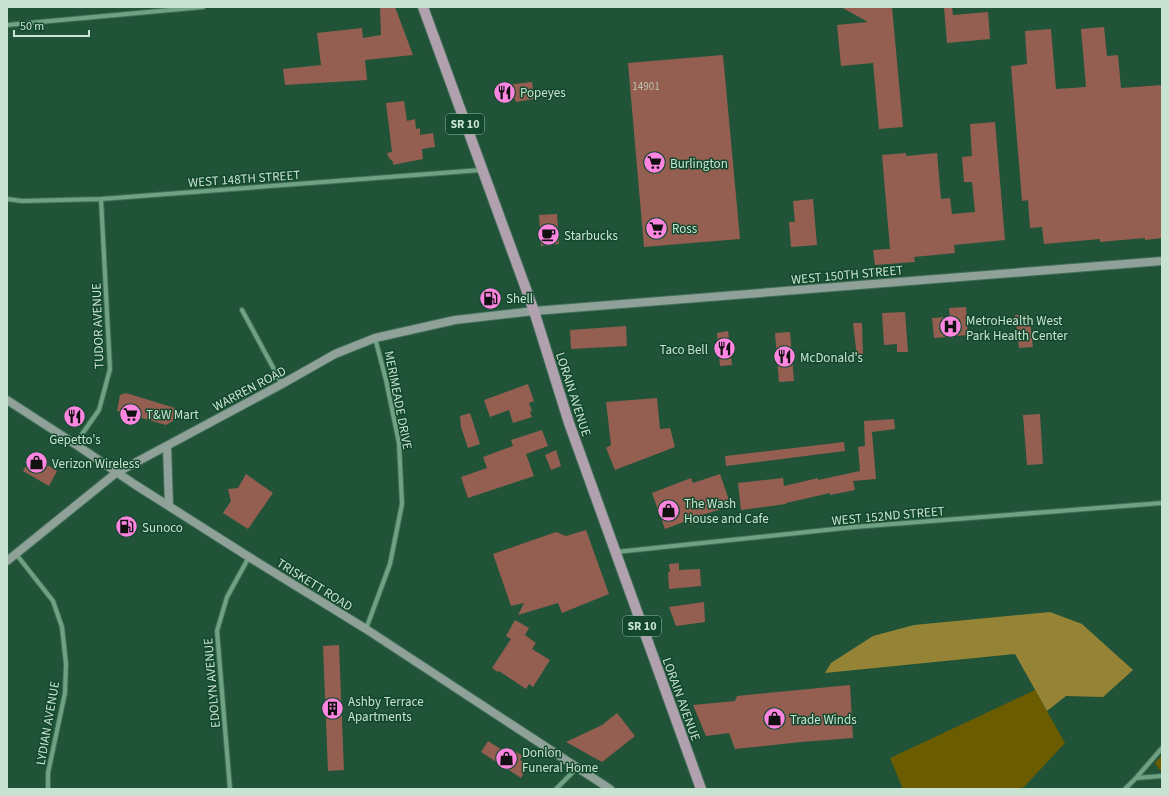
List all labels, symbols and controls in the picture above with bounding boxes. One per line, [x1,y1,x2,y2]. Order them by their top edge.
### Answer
scale bar [14,12,89,38]
text: 50 m [20,18,44,35]
restaurant icon: Popeyes [492,79,518,105]
house number: 14901 [632,79,660,94]
place label: Popeyes [520,84,566,102]
road number: SR 10 [446,114,484,134]
supermarket icon: Burlington [641,150,667,176]
place label: Burlington [670,155,728,173]
street label: WEST 148TH STREET [187,166,301,192]
supermarket icon: Ross [644,215,670,241]
place label: Ross [672,220,698,238]
cafe icon: Starbucks [536,222,562,248]
place label: Starbucks [564,227,618,245]
street label: WEST 150TH STREET [790,261,904,289]
street label: TUDOR AVENUE [87,283,108,369]
fuel station icon: Shell [477,285,503,311]
place label: Shell [506,290,533,308]
place label: MetroHealth West Park Health Center [966,312,1068,345]
hospital icon: MetroHealth West Park Health Center [937,314,963,340]
restaurant icon: Taco Bell [711,336,737,362]
place label: Taco Bell [659,341,708,359]
restaurant icon: McDonald's [772,344,798,370]
street label: MERIMEADE DRIVE [380,349,416,451]
place label: McDonald's [800,349,864,367]
street label: LORAIN AVENUE [551,350,595,439]
street label: WARREN ROAD [210,362,289,416]
supermarket icon: T&W Mart [117,401,143,427]
restaurant icon: Gepetto's [62,404,88,430]
place label: T&W Mart [146,406,199,424]
place label: Gepetto's [49,431,101,449]
shop icon: Verizon Wireless [23,450,49,476]
place label: Verizon Wireless [52,455,140,473]
place label: The Wash House and Cafe [684,495,769,528]
shop icon: The Wash House and Cafe [655,497,681,523]
street label: WEST 152ND STREET [831,502,945,530]
fuel station icon: Sunoco [114,514,140,540]
place label: Sunoco [142,519,183,537]
street label: TRISKETT ROAD [273,554,356,615]
road number: SR 10 [623,616,661,636]
street label: EDOLYN AVENUE [199,637,225,729]
street label: LORAIN AVENUE [658,655,705,744]
street label: LYDIAN AVENUE [32,680,64,767]
place label: Ashby Terrace Apartments [348,693,424,726]
building icon: Ashby Terrace Apartments [320,695,346,721]
shop icon: Trade Winds [762,706,788,732]
place label: Trade Winds [790,711,857,729]
place label: Donlon Funeral Home [522,744,598,777]
shop icon: Donlon Funeral Home [493,746,519,772]

